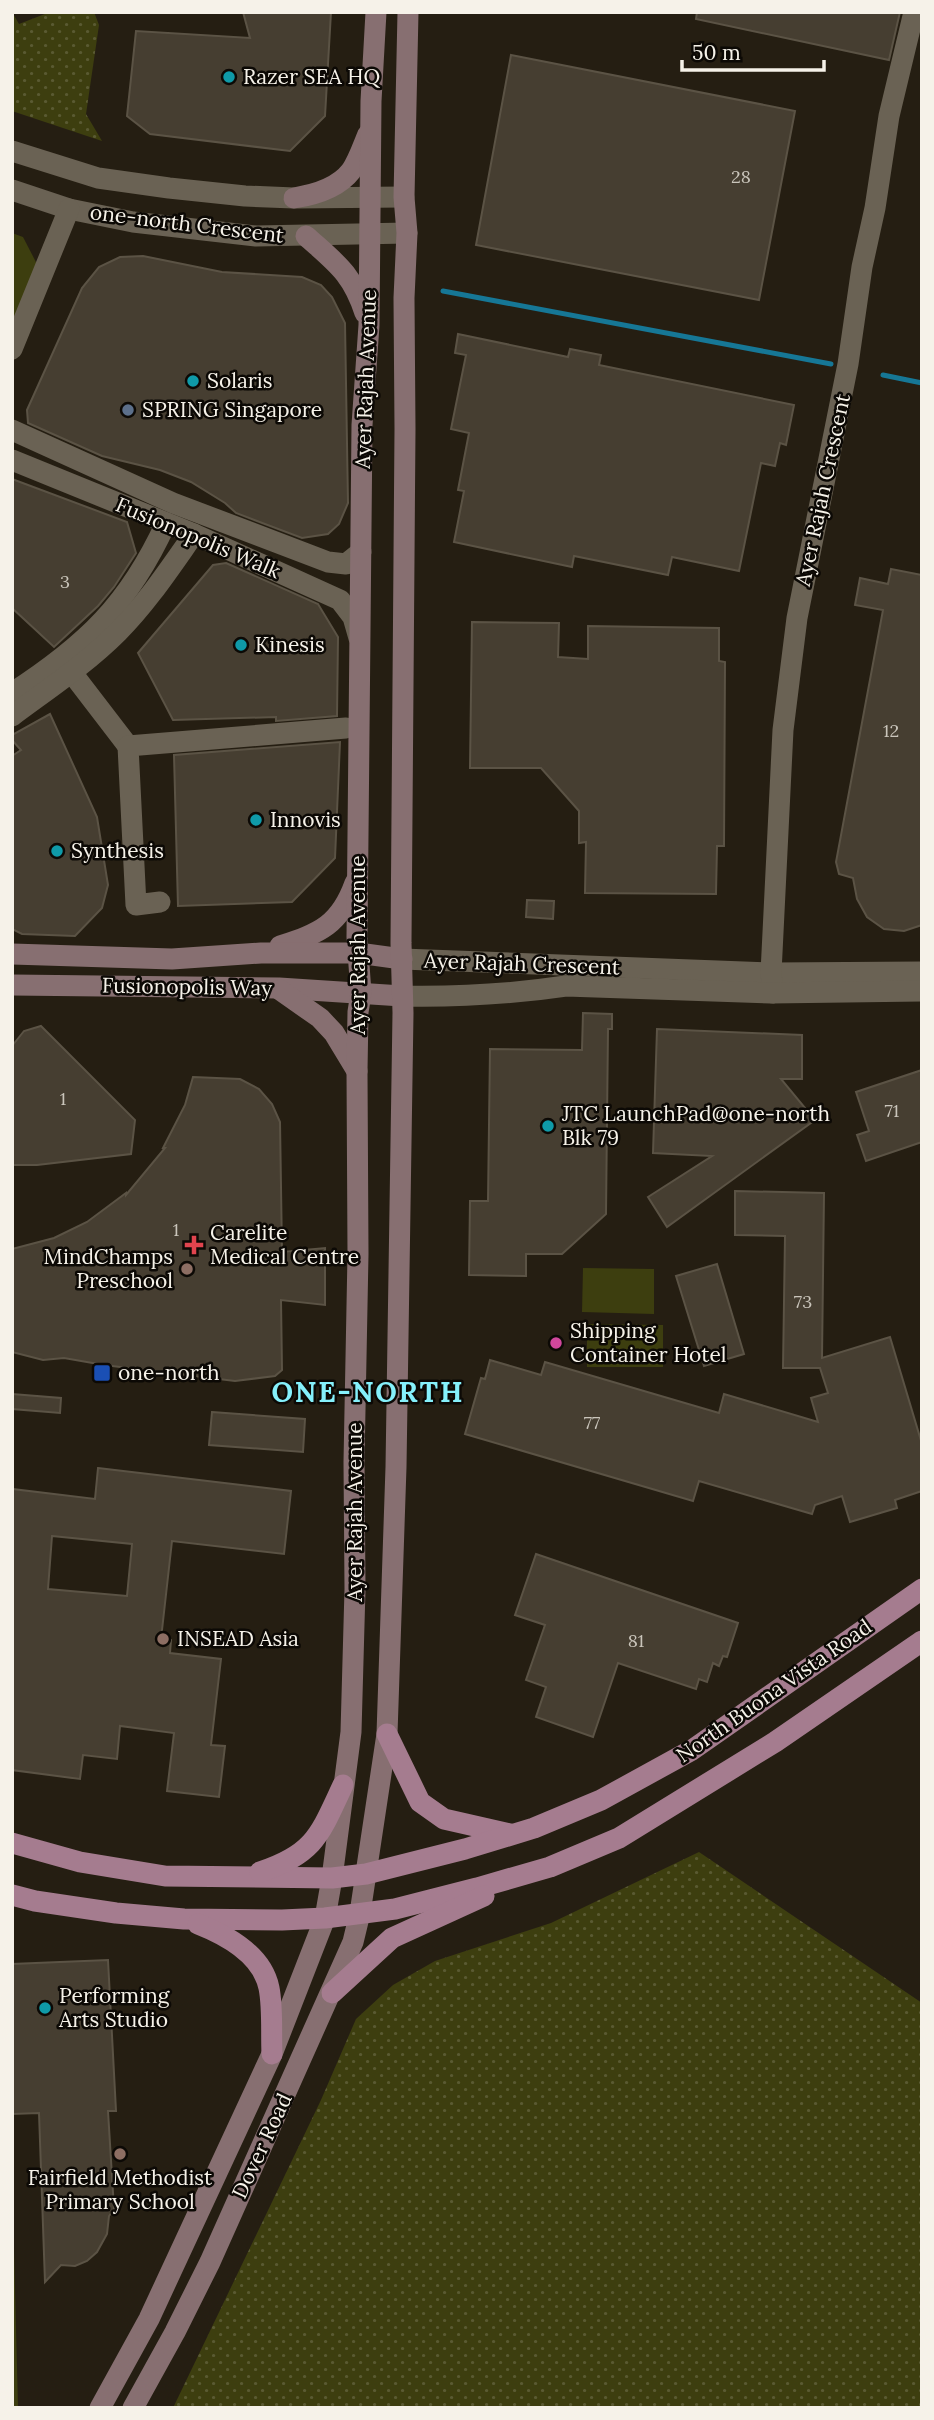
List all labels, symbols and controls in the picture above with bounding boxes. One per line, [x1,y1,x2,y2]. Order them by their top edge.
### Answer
scale bar [682,28,824,72]
text: 50 m [692,39,741,66]
place label: Razer SEA HQ [243,63,380,90]
marker: Razer SEA HQ [221,69,237,85]
house number: 28 [731,165,751,188]
street label: one-north Crescent [89,198,286,249]
street label: Ayer Rajah Avenue [349,289,382,470]
place label: Solaris [207,367,272,394]
marker: Solaris [185,373,201,389]
street label: Ayer Rajah Crescent [789,390,856,590]
place label: SPRING Singapore [142,396,322,423]
marker: SPRING Singapore [120,402,136,418]
street label: Fusionopolis Walk [112,491,285,585]
house number: 3 [60,570,70,593]
place label: Kinesis [255,631,325,658]
marker: Kinesis [233,637,249,653]
house number: 12 [883,719,899,742]
place label: Innovis [270,806,341,833]
marker: Innovis [248,812,264,828]
place label: Synthesis [71,837,164,864]
marker: Synthesis [49,843,65,859]
street label: Ayer Rajah Avenue [344,855,371,1036]
street label: Ayer Rajah Crescent [423,947,621,980]
street label: Fusionopolis Way [102,972,272,1001]
house number: 1 [60,1087,66,1110]
house number: 71 [885,1099,899,1122]
place label: JTC LaunchPad@one-north Blk 79 [561,1100,830,1151]
marker: JTC LaunchPad@one-north Blk 79 [540,1118,556,1134]
house number: 1 [173,1218,179,1241]
place label: Carelite Medical Centre [210,1219,359,1270]
marker: Carelite Medical Centre [184,1235,204,1255]
place label: MindChamps Preschool [44,1243,173,1294]
marker: MindChamps Preschool [179,1261,195,1277]
house number: 73 [794,1290,812,1313]
place label: Shipping Container Hotel [570,1317,727,1368]
marker: Shipping Container Hotel [548,1335,564,1351]
place label: one-north [118,1359,220,1386]
marker: one-north [92,1363,112,1383]
district label: ONE-NORTH [271,1374,465,1410]
house number: 77 [584,1411,600,1434]
street label: Ayer Rajah Avenue [341,1422,368,1603]
street label: North Buona Vista Road [671,1613,877,1768]
place label: INSEAD Asia [177,1625,299,1652]
house number: 81 [628,1629,644,1652]
marker: INSEAD Asia [155,1631,171,1647]
place label: Performing Arts Studio [58,1982,170,2033]
marker: Performing Arts Studio [37,2000,53,2016]
street label: Dover Road [225,2089,298,2203]
marker: Fairfield Methodist Primary School [112,2146,128,2162]
place label: Fairfield Methodist Primary School [28,2164,213,2215]

